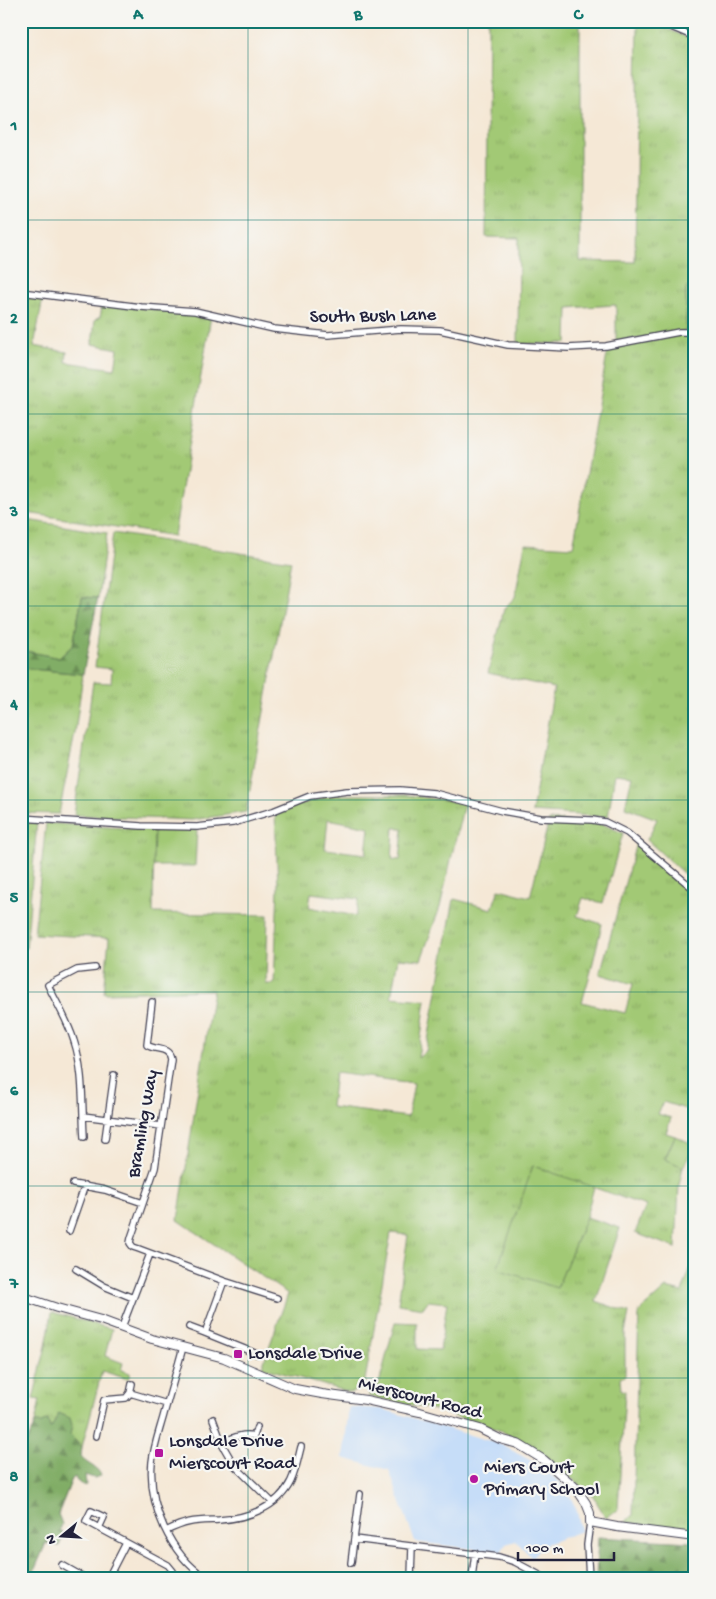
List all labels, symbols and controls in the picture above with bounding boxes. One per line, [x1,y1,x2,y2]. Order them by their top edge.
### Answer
text: A [132,7,144,26]
text: B [353,7,363,26]
text: C [573,7,584,26]
text: 1 [10,118,17,137]
street label: South Bush Lane [309,304,437,330]
text: 2 [10,311,18,330]
text: 3 [9,504,18,523]
text: 4 [9,697,18,716]
text: 5 [10,890,19,909]
street label: Bramling Way [123,1068,165,1181]
text: 6 [10,1083,19,1102]
text: 7 [9,1276,19,1295]
place label: Lonsdale Drive [248,1343,363,1366]
marker: Lonsdale Drive [232,1348,244,1360]
street label: Mierscourt Road [356,1373,486,1426]
place label: Lonsdale Drive Mierscourt Road [169,1431,297,1476]
marker: Lonsdale Drive Mierscourt Road [153,1447,165,1459]
place label: Miers Court Primary School [483,1457,599,1502]
text: 8 [10,1469,19,1488]
marker: Miers Court Primary School [468,1473,480,1485]
north arrow [38,1512,88,1562]
scale bar [518,1529,615,1561]
text: N [43,1532,62,1546]
text: 100 m [525,1540,564,1558]

